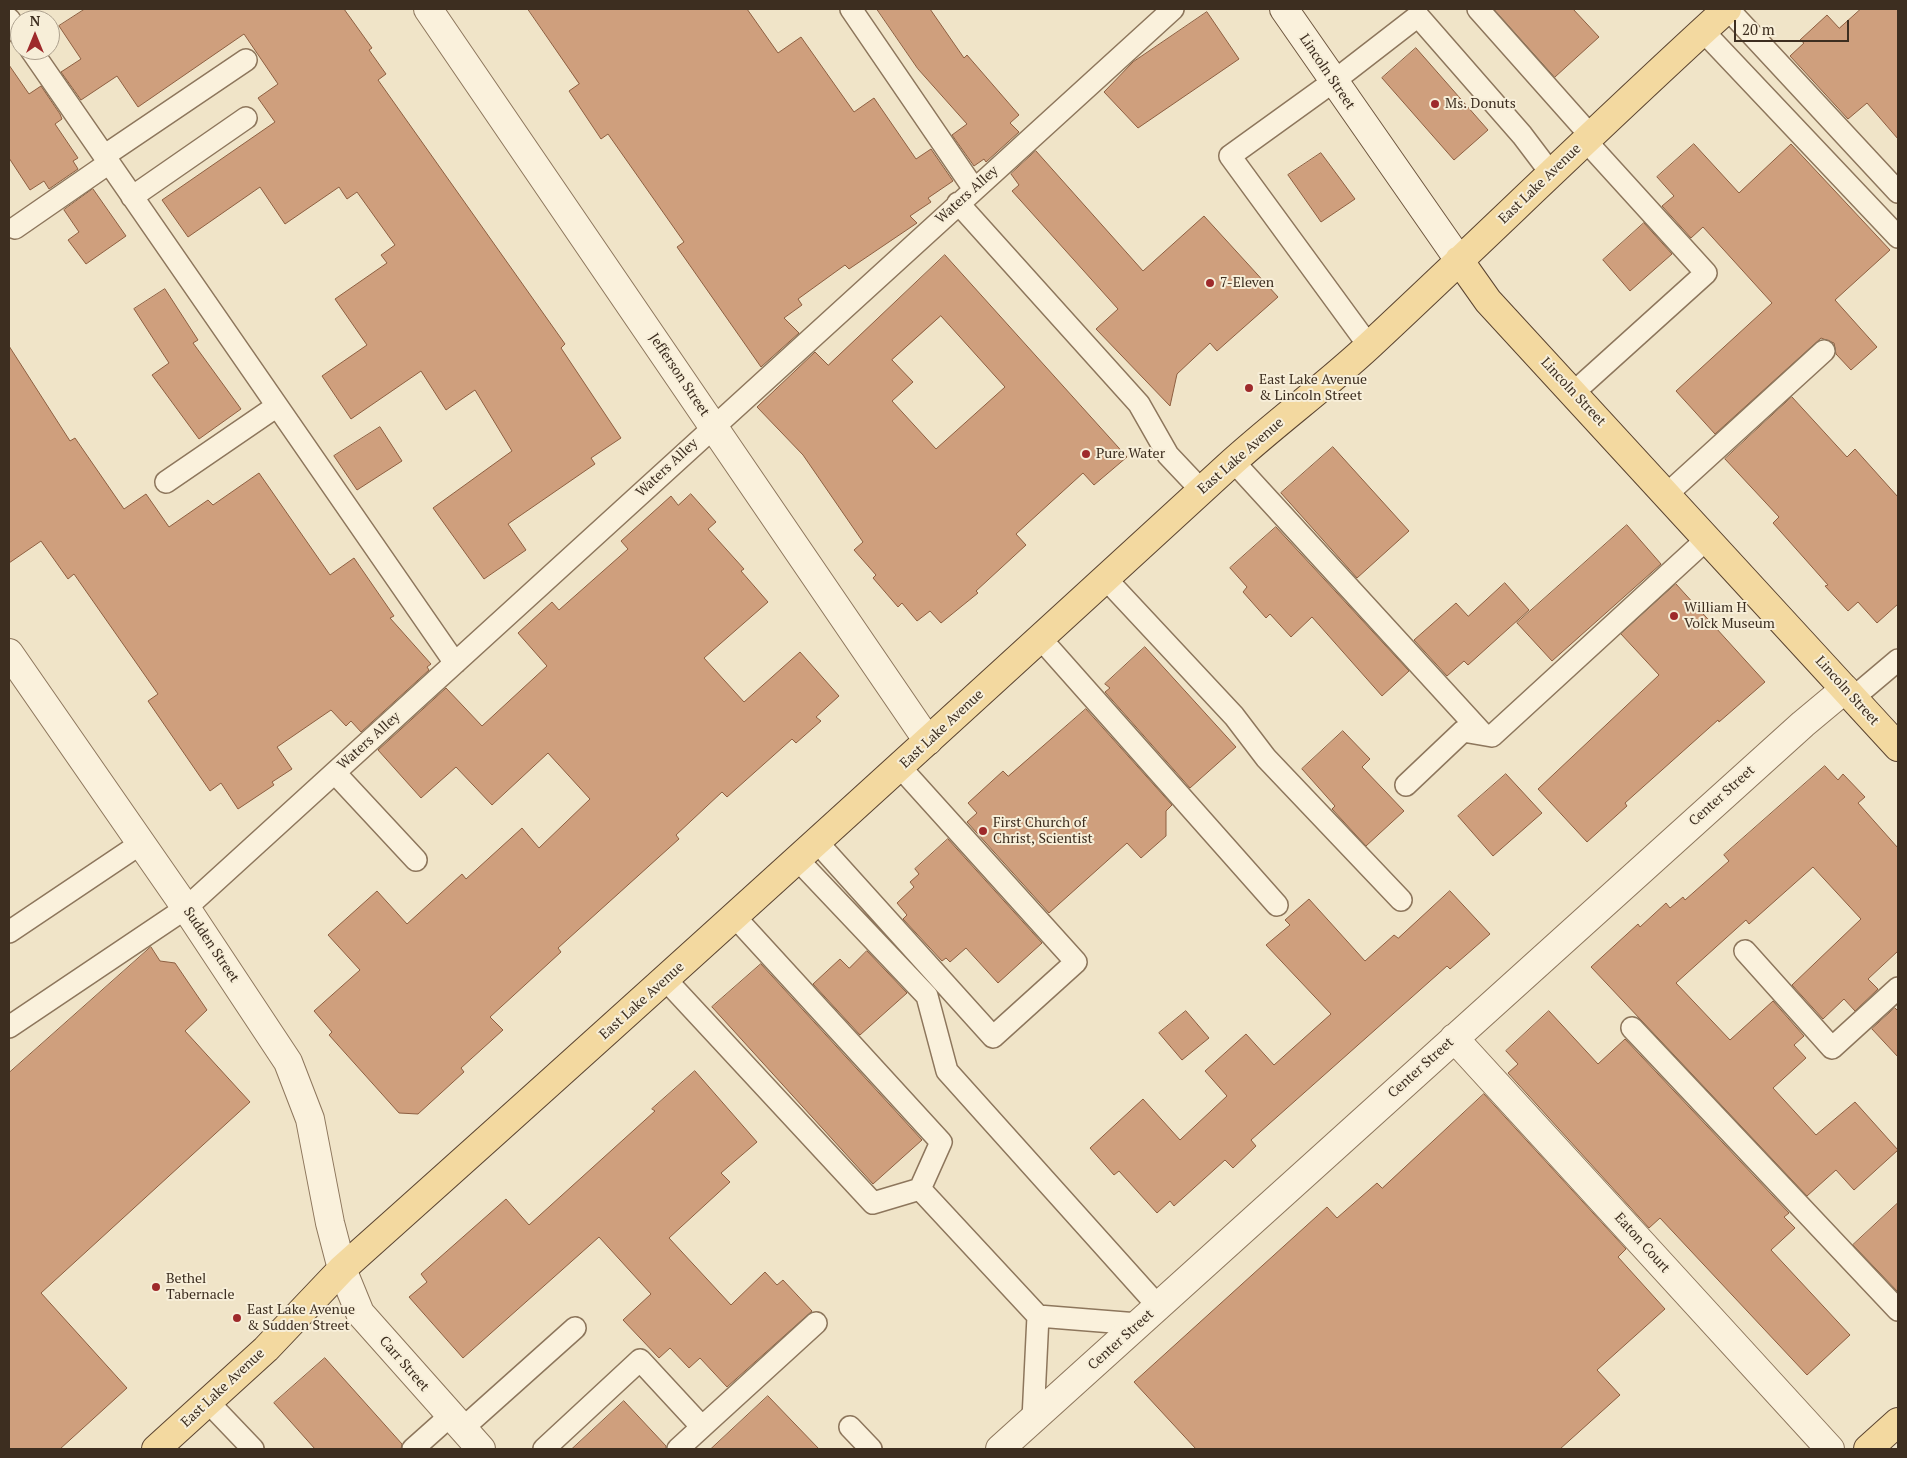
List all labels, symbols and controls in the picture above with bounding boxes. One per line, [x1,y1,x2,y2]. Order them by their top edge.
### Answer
north arrow [10,10,60,60]
scale bar [1737,10,1852,42]
text: N [30,11,40,30]
text: 20 m [1742,19,1775,39]
street label: Lincoln Street [1296,31,1358,113]
place label: Ms. Donuts [1445,96,1516,112]
marker: Ms. Donuts [1429,98,1441,110]
street label: East Lake Avenue [1495,140,1585,228]
street label: Waters Alley [932,163,1002,227]
place label: 7-Eleven [1220,275,1274,291]
marker: 7-Eleven [1204,277,1216,289]
street label: Jefferson Street [645,330,713,420]
street label: Lincoln Street [1537,354,1609,430]
place label: East Lake Avenue & Lincoln Street [1259,372,1367,404]
marker: East Lake Avenue & Lincoln Street [1243,382,1255,394]
street label: East Lake Avenue [1195,414,1287,498]
street label: Waters Alley [633,435,701,501]
place label: Pure Water [1096,446,1165,462]
marker: Pure Water [1080,448,1092,460]
place label: William H Volck Museum [1684,600,1775,632]
marker: William H Volck Museum [1668,610,1680,622]
street label: Lincoln Street [1811,653,1883,729]
street label: East Lake Avenue [897,686,987,772]
street label: Waters Alley [334,709,404,773]
street label: Center Street [1686,762,1758,830]
place label: First Church of Christ, Scientist [993,815,1093,848]
marker: First Church of Christ, Scientist [977,825,989,837]
street label: Sudden Street [180,904,242,986]
street label: East Lake Avenue [596,959,688,1043]
street label: Center Street [1385,1034,1457,1102]
street label: Eaton Court [1611,1210,1673,1276]
place label: Bethel Tabernacle [166,1271,235,1304]
marker: Bethel Tabernacle [150,1281,162,1293]
place label: East Lake Avenue & Sudden Street [247,1302,355,1334]
street label: Center Street [1085,1306,1157,1374]
marker: East Lake Avenue & Sudden Street [231,1312,243,1324]
street label: Carr Street [375,1333,433,1395]
street label: East Lake Avenue [178,1345,268,1431]

